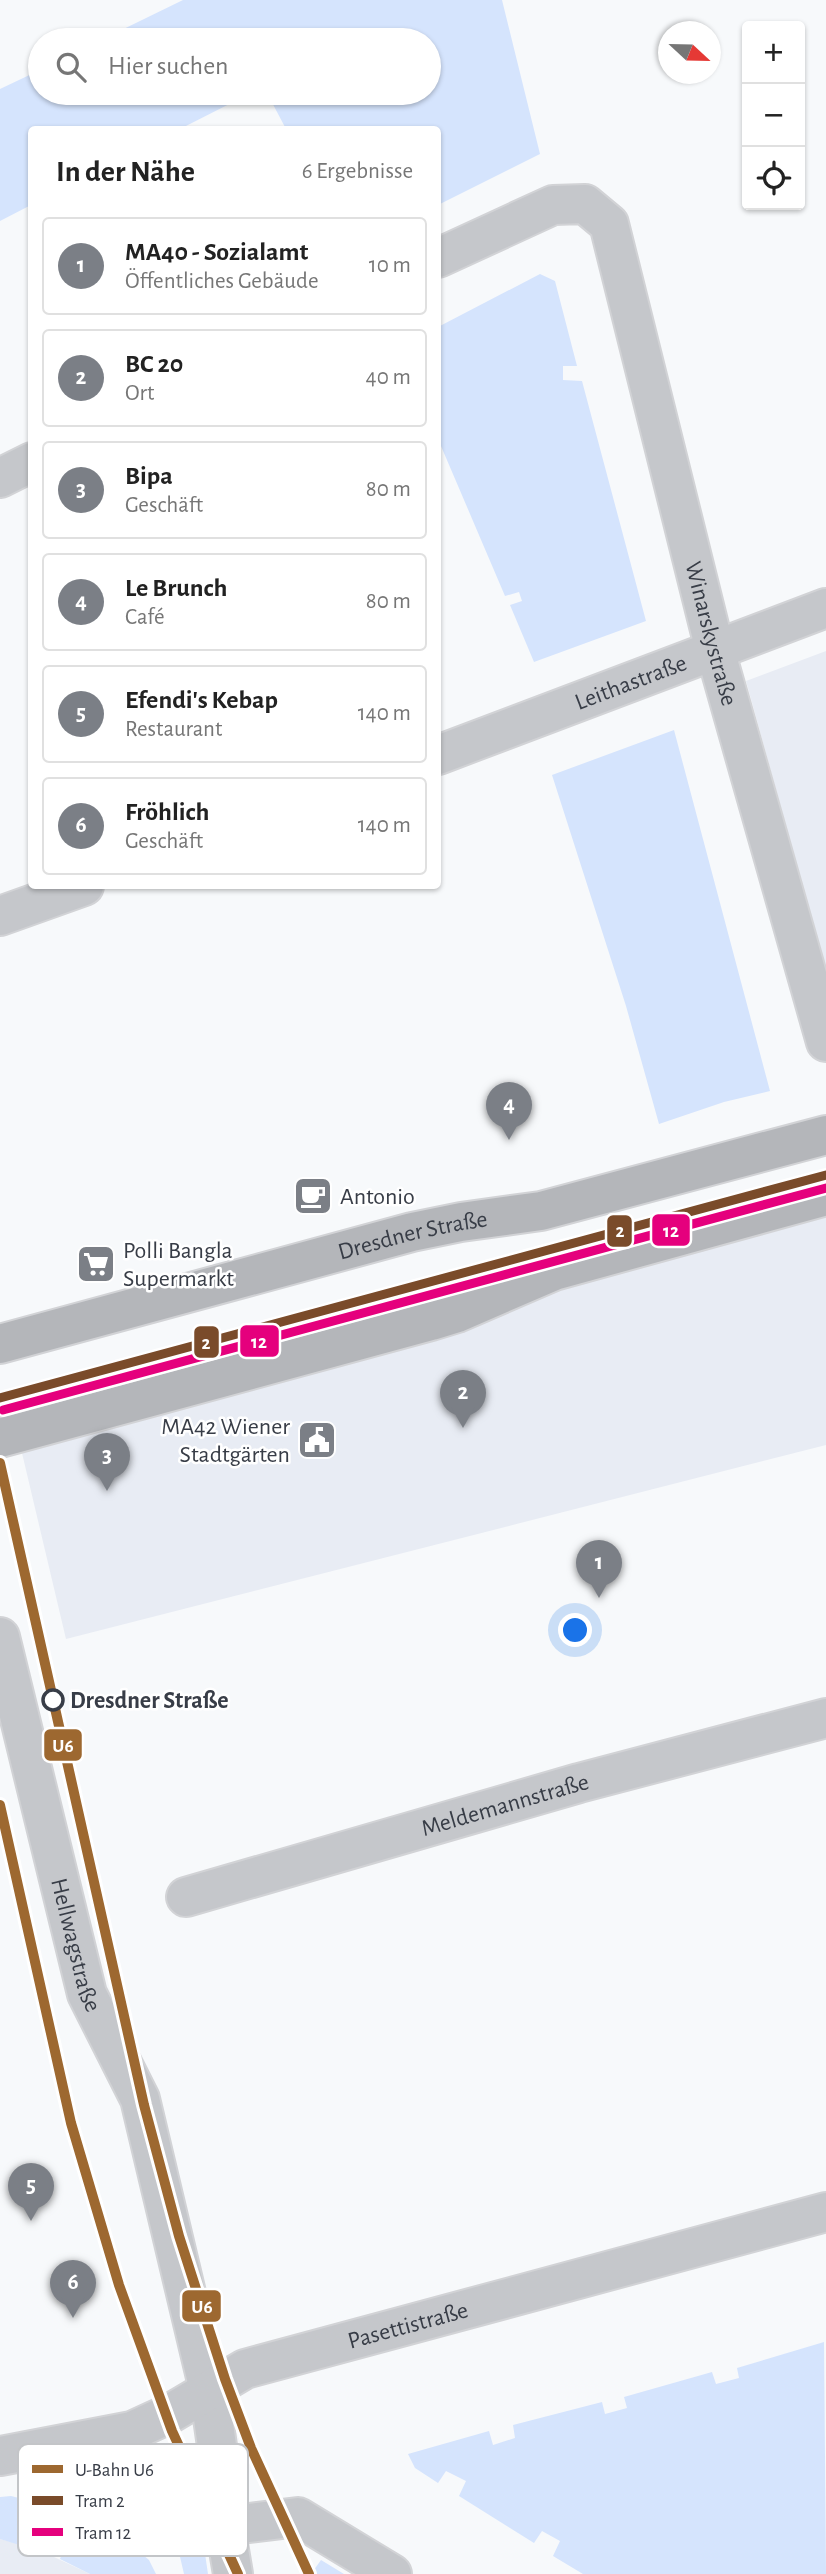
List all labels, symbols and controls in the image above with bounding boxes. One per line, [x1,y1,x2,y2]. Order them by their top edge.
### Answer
north arrow [658,21,721,84]
map controls [742,21,805,210]
button: + [742,21,805,84]
search box [28,28,441,105]
icon: search [52,48,90,86]
text: Hier suchen [108,53,229,79]
button: − [742,84,805,147]
button: locate [742,147,805,210]
text: In der Nähe [56,157,195,187]
text: 6 Ergebnisse [302,160,413,183]
text: MA40 - Sozialamt [125,239,308,265]
text: 1 [77,254,85,277]
text: 10 m [369,254,411,277]
text: Öffentliches Gebäude [125,270,319,293]
text: BC 20 [125,351,183,377]
text: 2 [76,366,86,389]
text: 40 m [366,366,411,389]
text: Ort [125,382,154,405]
text: Bipa [125,463,173,489]
text: 3 [76,478,86,501]
text: 80 m [366,478,411,501]
text: Geschäft [125,494,203,517]
street label: Winarskystraße [680,559,741,708]
text: Le Brunch [125,575,227,601]
text: 4 [75,590,87,613]
text: 80 m [366,590,411,613]
text: Café [125,606,165,629]
street label: Leithastraße [572,651,690,715]
text: Efendi's Kebap [125,687,278,713]
text: 5 [76,702,86,725]
text: 140 m [358,702,411,725]
text: Restaurant [125,718,222,741]
text: Fröhlich [125,799,209,825]
text: 6 [75,814,87,837]
text: 140 m [358,814,411,837]
text: Geschäft [125,830,203,853]
pin: 4 [486,1082,532,1140]
cafe icon: Antonio [292,1175,334,1217]
place label: Antonio [340,1185,415,1209]
street label: Dresdner Straße [335,1207,489,1265]
line badge: 12 [651,1213,691,1247]
line badge: 2 [606,1214,633,1248]
text: 2 [616,1222,625,1241]
text: 12 [663,1222,679,1241]
place label: Polli Bangla Supermarkt [123,1239,234,1291]
supermarket icon: Polli Bangla Supermarkt [75,1243,117,1285]
line badge: 12 [239,1324,280,1358]
line badge: 2 [193,1325,220,1359]
text: 12 [251,1333,267,1352]
text: 2 [202,1334,211,1353]
pin: 2 [440,1370,486,1428]
place label: MA42 Wiener Stadtgärten [161,1415,290,1467]
public building icon: MA42 Wiener Stadtgärten [296,1419,338,1461]
pin: 3 [84,1433,130,1491]
pin: 1 [576,1540,622,1598]
your location [558,1613,592,1647]
marker: Dresdner Straße [42,1689,64,1711]
place label: Dresdner Straße [70,1689,229,1713]
line badge: U6 [43,1728,83,1762]
text: U6 [52,1737,74,1756]
street label: Meldemannstraße [419,1770,591,1841]
street label: Hellwagstraße [46,1876,105,2016]
pin: 5 [8,2163,54,2221]
pin: 6 [50,2260,96,2318]
line badge: U6 [181,2289,222,2323]
text: U6 [191,2298,213,2317]
street label: Pasettistraße [345,2298,471,2354]
legend [18,2444,248,2556]
text: U-Bahn U6 [75,2461,154,2480]
text: Tram 2 [75,2492,125,2511]
text: Tram 12 [75,2524,132,2543]

